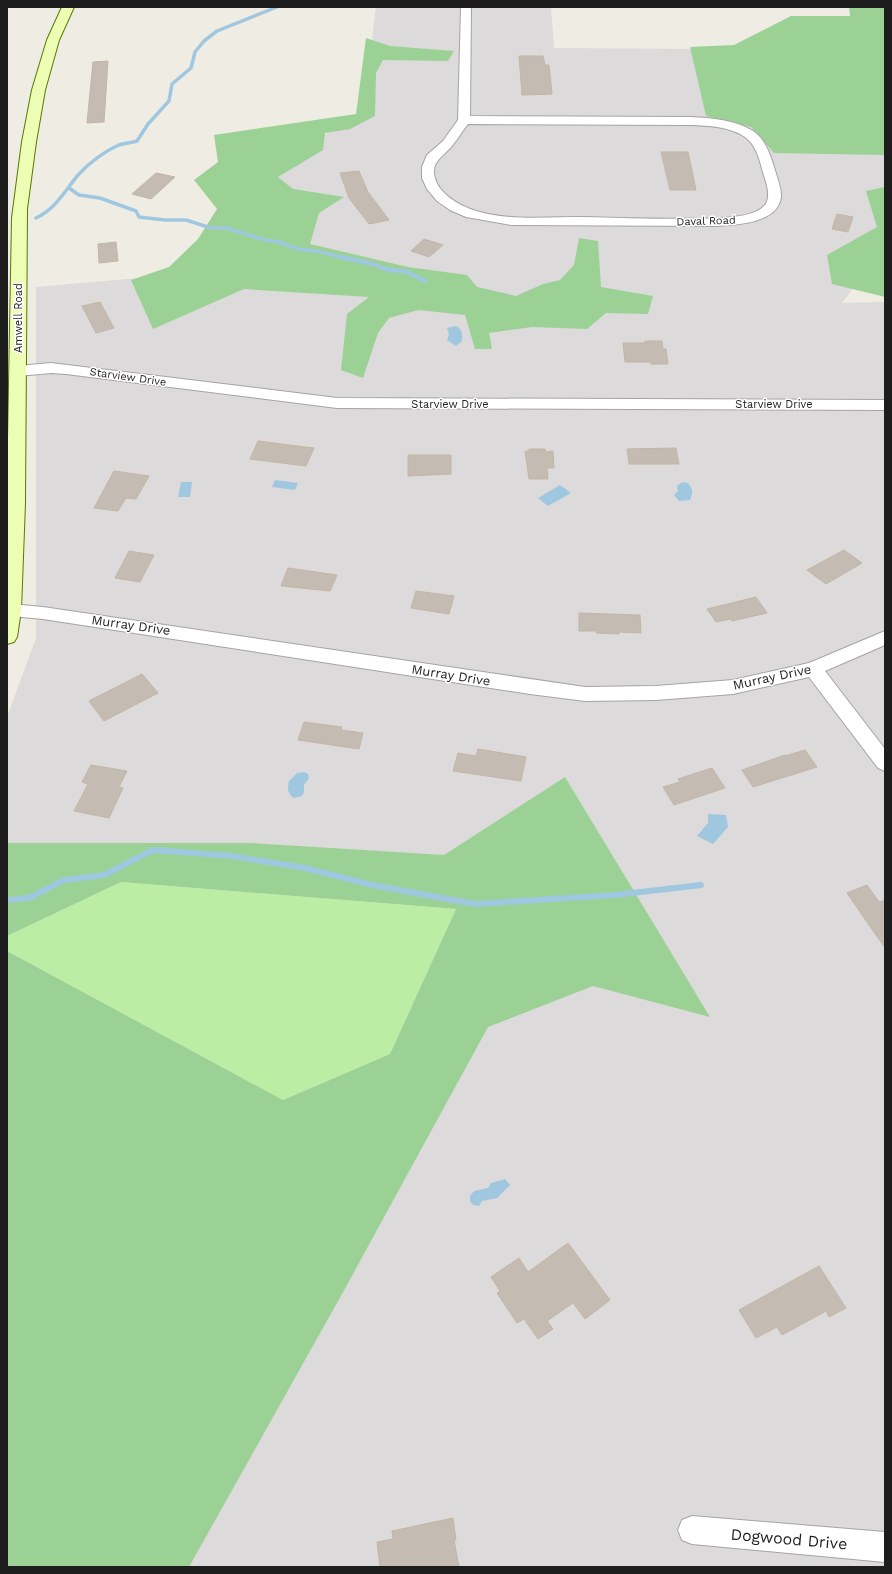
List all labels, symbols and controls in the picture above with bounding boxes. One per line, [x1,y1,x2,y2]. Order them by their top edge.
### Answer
street label: Daval Road [676,213,736,229]
street label: Amwell Road [12,283,25,353]
street label: Starview Drive [89,365,167,389]
street label: Starview Drive [411,398,489,411]
street label: Starview Drive [735,398,813,411]
street label: Murray Drive [91,612,171,638]
street label: Murray Drive [411,661,491,689]
street label: Murray Drive [732,661,812,693]
street label: Dogwood Drive [730,1524,848,1554]

